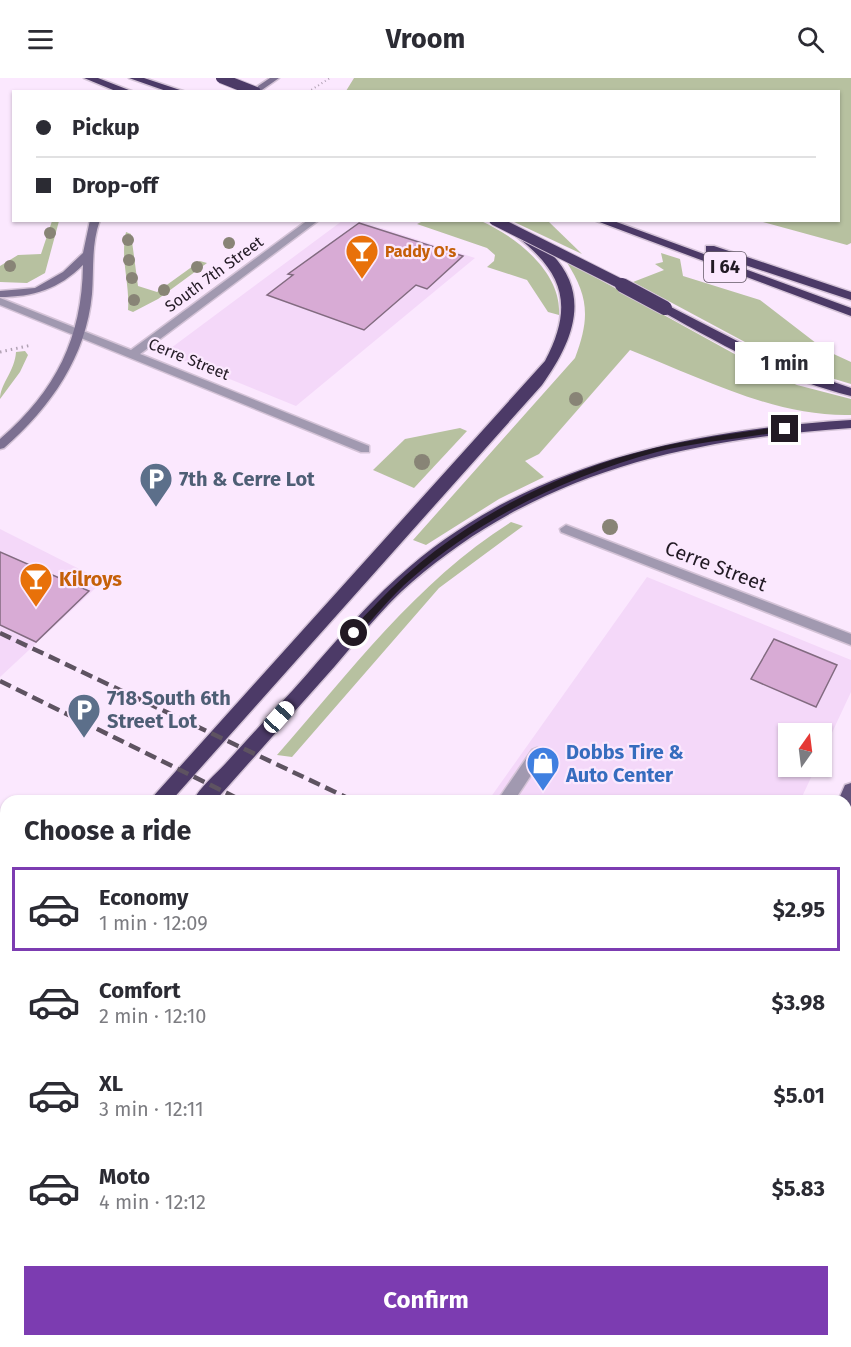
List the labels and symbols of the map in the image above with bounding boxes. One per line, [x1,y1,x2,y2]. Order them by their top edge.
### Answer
street label: South 7th Street [161,232,267,316]
bar icon: Paddy O's [344,233,380,280]
place label: Paddy O's [385,242,457,261]
road number: I 64 [704,252,746,282]
street label: Cerre Street [146,334,232,384]
callout: 1 min [736,342,834,384]
route end [771,415,798,442]
parking icon: 7th & Cerre Lot [138,461,174,508]
place label: 7th & Cerre Lot [179,467,315,491]
street label: Cerre Street [662,536,771,597]
bar icon: Kilroys [18,561,54,608]
place label: Kilroys [59,567,122,591]
route start [340,619,367,646]
place label: 718 South 6th Street Lot [107,686,231,733]
parking icon: 718 South 6th Street Lot [66,692,102,739]
car [260,698,298,736]
north arrow [778,723,832,777]
place label: Dobbs Tire & Auto Center [565,740,684,787]
shop icon: Dobbs Tire & Auto Center [525,745,561,792]

